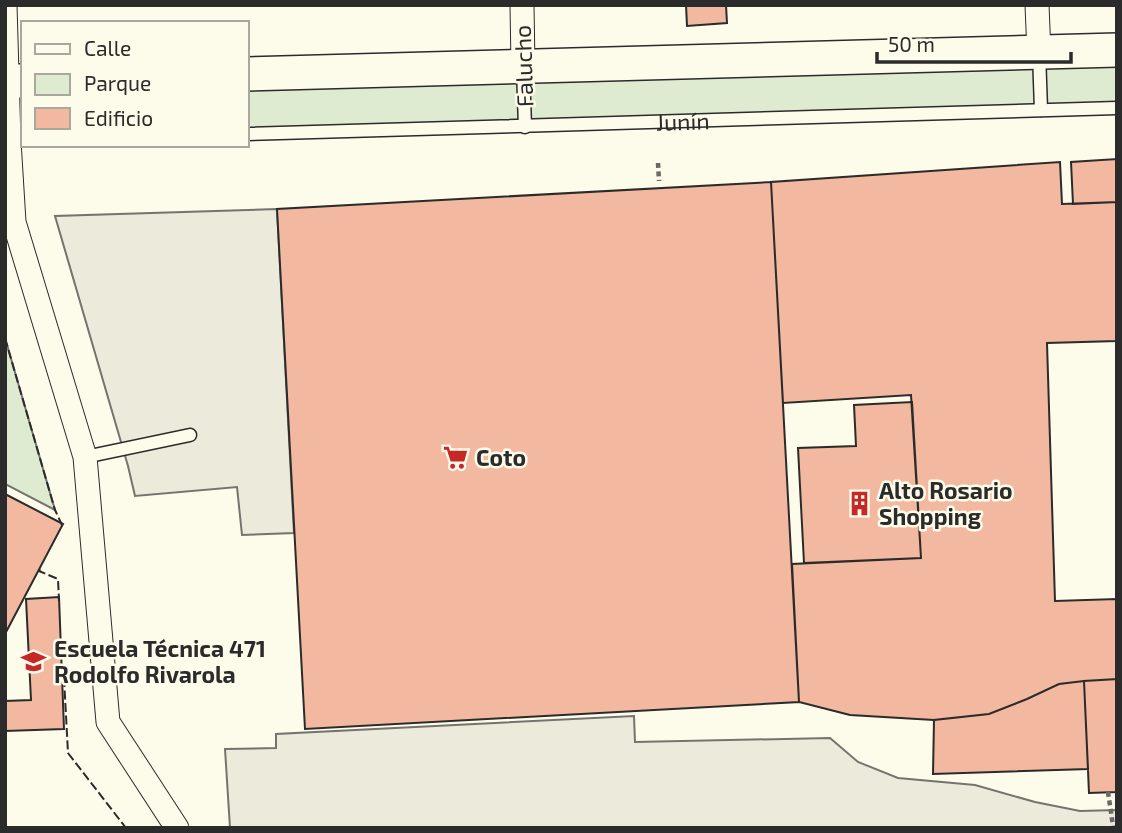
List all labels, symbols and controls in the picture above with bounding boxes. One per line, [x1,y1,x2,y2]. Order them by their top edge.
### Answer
legend [21,21,248,147]
scale bar [877,21,1071,65]
street label: Falucho [508,24,538,108]
text: 50 m [888,31,935,56]
text: Calle [84,35,131,60]
text: Parque [84,70,151,95]
text: Edificio [84,105,153,130]
street label: Junín [656,106,710,136]
supermarket icon: Coto [442,443,470,471]
place label: Coto [476,443,526,471]
place label: Alto Rosario Shopping [879,476,1013,530]
building icon: Alto Rosario Shopping [845,489,873,517]
place label: Escuela Técnica 471 Rodolfo Rivarola [54,634,266,688]
school or university icon: Escuela Técnica 471 Rodolfo Rivarola [20,647,48,675]

